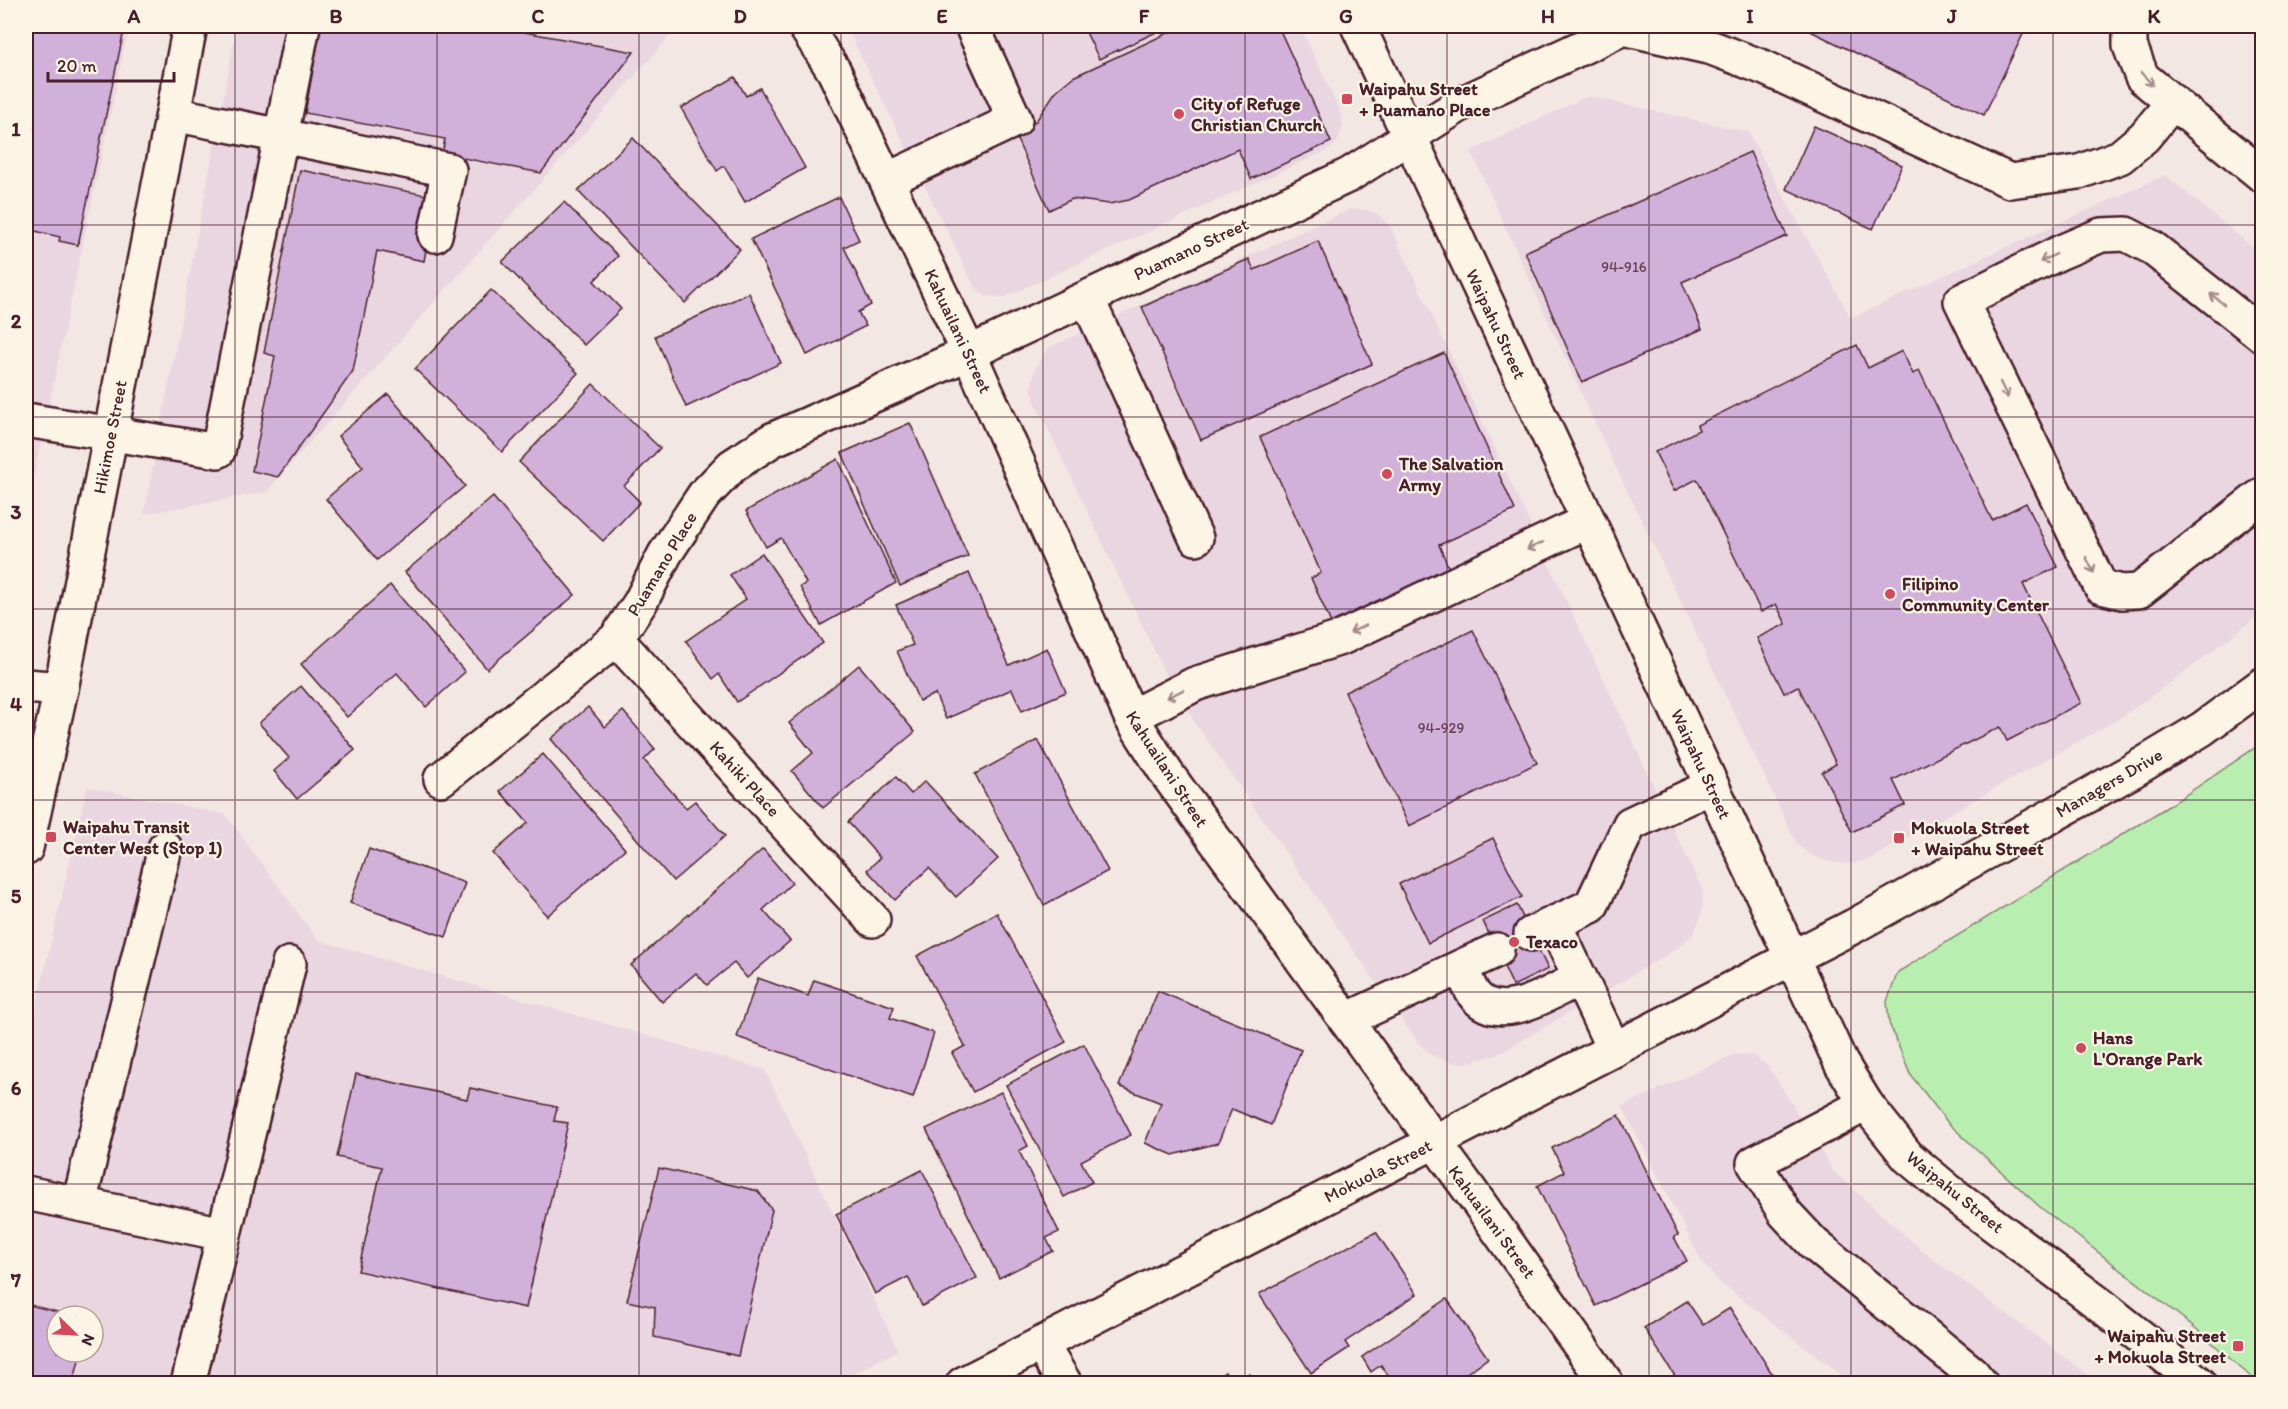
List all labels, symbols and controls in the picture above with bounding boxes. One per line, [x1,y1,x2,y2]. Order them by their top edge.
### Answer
text: A [127,4,141,28]
text: B [330,4,343,28]
text: C [532,4,545,28]
text: D [733,4,747,28]
text: E [936,4,948,28]
text: F [1139,4,1150,28]
text: G [1339,4,1353,28]
text: H [1541,4,1555,28]
text: I [1746,4,1754,28]
text: J [1946,4,1957,28]
text: K [2148,4,2162,28]
scale bar [48,45,174,83]
text: 20 m [57,55,97,77]
one-way arrow [2140,72,2154,87]
place label: Waipahu Street + Puamano Place [1359,78,1491,121]
marker: Waipahu Street + Puamano Place [1340,92,1354,106]
place label: City of Refuge Christian Church [1191,93,1323,136]
marker: City of Refuge Christian Church [1172,107,1186,121]
text: 1 [11,117,21,141]
street label: Puamano Street [1130,213,1252,285]
one-way arrow [2039,253,2057,265]
house number: 94-916 [1601,258,1647,276]
street label: Kahuailani Street [920,265,997,397]
street label: Waipahu Street [1461,266,1531,383]
one-way arrow [2209,292,2225,305]
text: 2 [11,309,22,333]
street label: Hikimoe Street [88,378,132,496]
one-way arrow [1999,380,2011,398]
place label: The Salvation Army [1398,453,1504,496]
marker: The Salvation Army [1380,467,1394,481]
text: 3 [11,500,22,524]
street label: Puamano Place [622,508,702,620]
one-way arrow [1526,541,1544,553]
one-way arrow [2085,555,2097,573]
place label: Filipino Community Center [1902,573,2050,616]
marker: Filipino Community Center [1883,587,1897,601]
one-way arrow [1350,624,1368,636]
one-way arrow [1166,689,1184,701]
text: 4 [10,692,22,716]
street label: Waipahu Street [1666,706,1736,823]
street label: Kahuailani Street [1121,707,1213,832]
house number: 94-929 [1418,719,1464,737]
street label: Kahiki Place [705,736,785,822]
street label: Managers Drive [2052,744,2166,822]
place label: Waipahu Transit Center West (Stop 1) [63,816,223,859]
place label: Mokuola Street + Waipahu Street [1911,817,2044,860]
marker: Waipahu Transit Center West (Stop 1) [44,830,58,844]
marker: Mokuola Street + Waipahu Street [1892,831,1906,845]
text: 5 [11,884,22,908]
place label: Texaco [1525,931,1578,953]
marker: Texaco [1507,935,1521,949]
place label: Hans L'Orange Park [2093,1027,2203,1070]
marker: Hans L'Orange Park [2074,1041,2088,1055]
text: 6 [11,1076,22,1100]
street label: Mokuola Street [1320,1134,1436,1208]
street label: Waipahu Street [1902,1146,2008,1238]
street label: Kahuailani Street [1444,1161,1541,1283]
text: 7 [10,1268,21,1292]
north arrow [45,1304,105,1364]
place label: Waipahu Street + Mokuola Street [2094,1325,2226,1368]
text: N [77,1331,99,1349]
marker: Waipahu Street + Mokuola Street [2231,1339,2245,1353]

